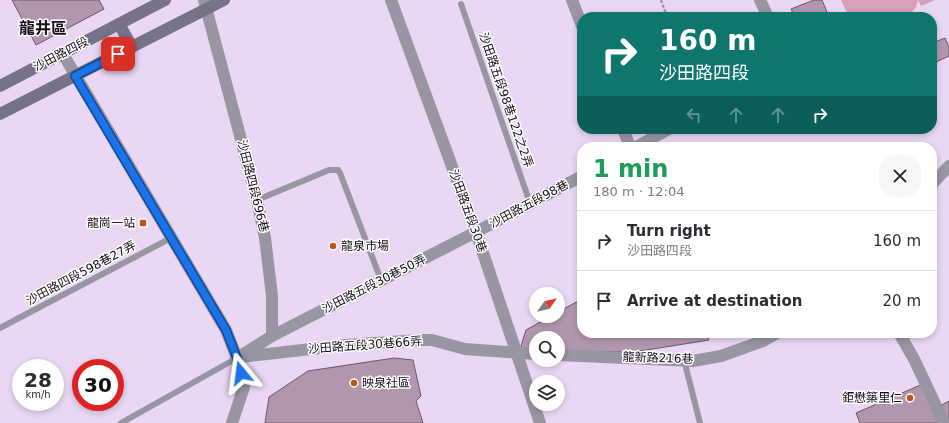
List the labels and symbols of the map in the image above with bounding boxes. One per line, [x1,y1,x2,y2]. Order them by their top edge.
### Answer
district label: 龍井區 [19,19,67,38]
street label: 沙田路五段98巷122之2弄 [476,31,536,169]
street label: 沙田路四段 [31,34,91,74]
pin [101,37,135,71]
street label: 沙田路四段696巷 [235,138,271,234]
street label: 沙田路五段30巷 [446,168,490,254]
street label: 沙田路五段98巷 [487,177,571,231]
place label: 龍崗一站 [87,216,135,230]
marker: 龍崗一站 [138,218,148,228]
street label: 沙田路四段598巷27弄 [24,238,138,308]
place label: 龍泉市場 [341,239,389,253]
marker: 龍泉市場 [328,241,338,251]
street label: 沙田路五段30巷50弄 [320,252,428,316]
north arrow [529,287,565,323]
street label: 沙田路五段30巷66弄 [307,334,423,356]
street label: 龍新路216巷 [622,350,694,366]
position arrow [220,352,262,394]
speed limit sign: 30 [72,359,124,411]
place label: 映泉社區 [362,376,410,390]
marker: 映泉社區 [349,378,359,388]
place label: 鉅懋築里仁 [842,391,902,405]
marker: 鉅懋築里仁 [905,393,915,403]

